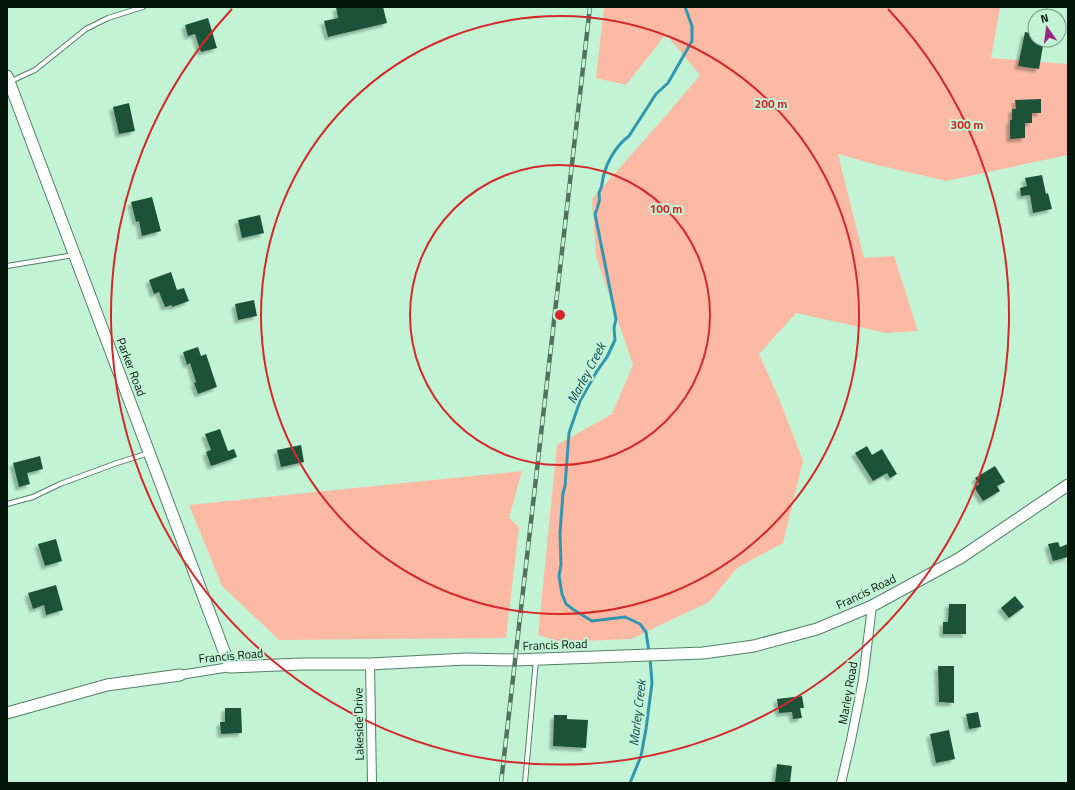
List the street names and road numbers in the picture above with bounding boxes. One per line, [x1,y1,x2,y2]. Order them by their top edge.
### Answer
street label: Parker Road [112,335,151,399]
street label: Francis Road [833,569,899,614]
street label: Francis Road [522,634,588,655]
street label: Francis Road [198,643,264,668]
street label: Marley Road [833,660,862,726]
street label: Lakeside Drive [348,687,369,761]

